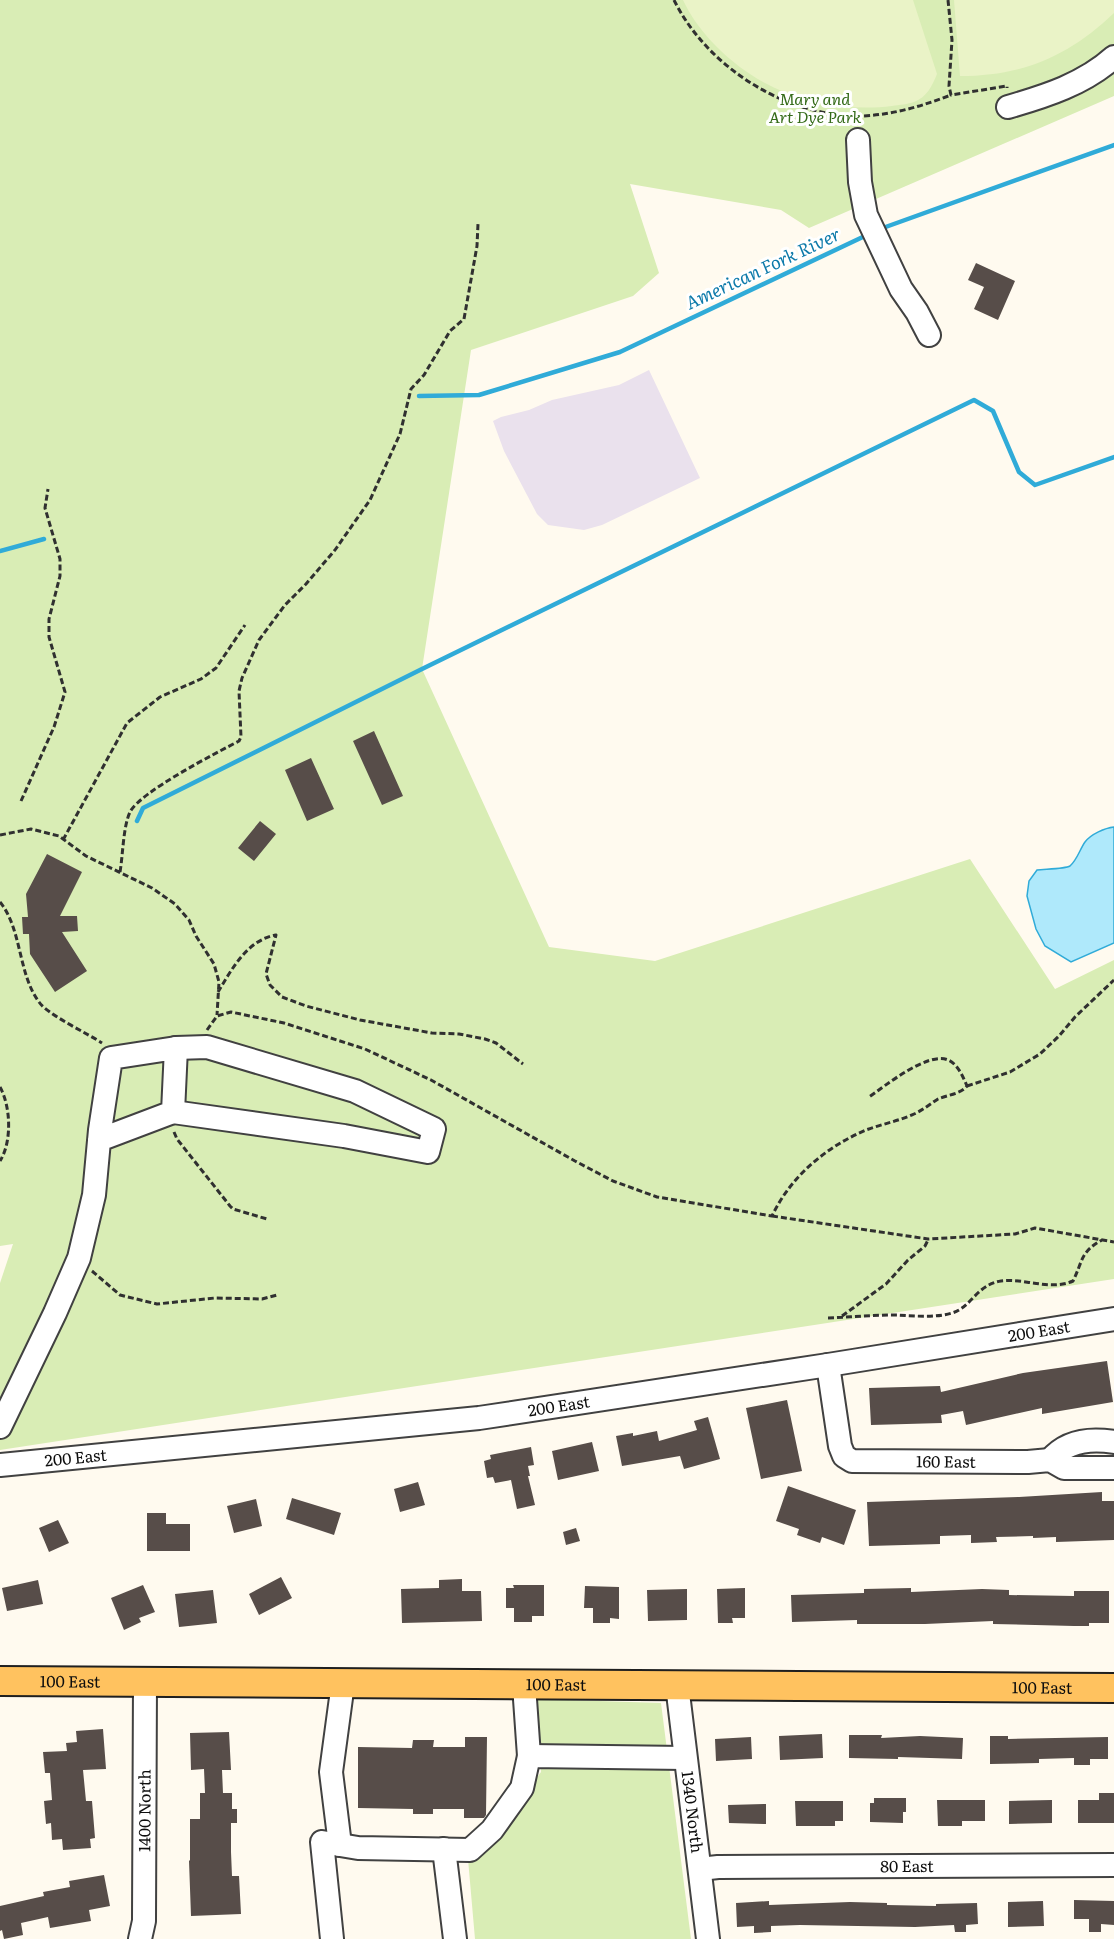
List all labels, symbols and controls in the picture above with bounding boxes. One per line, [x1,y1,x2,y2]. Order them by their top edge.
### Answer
park label: Mary and Art Dye Park [769,86,861,128]
water label: American Fork River [680,220,844,315]
street label: 200 East [1006,1313,1072,1347]
street label: 200 East [526,1388,592,1421]
street label: 200 East [43,1442,108,1472]
street label: 160 East [916,1448,976,1473]
street label: 100 East [40,1668,101,1693]
street label: 100 East [526,1671,587,1696]
street label: 100 East [1012,1674,1073,1699]
street label: 1400 North [131,1769,156,1852]
street label: 1340 North [677,1769,710,1855]
street label: 80 East [880,1853,934,1877]

